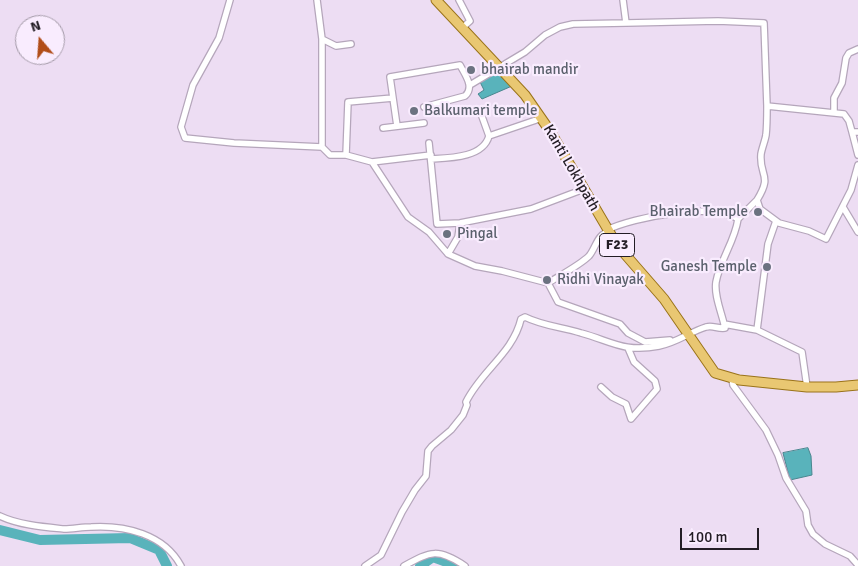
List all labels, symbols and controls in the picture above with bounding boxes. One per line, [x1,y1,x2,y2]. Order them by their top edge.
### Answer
north arrow [15,15,65,65]
text: N [28,17,43,36]
place label: bhairab mandir [481,61,578,79]
marker: bhairab mandir [465,64,477,76]
place label: Balkumari temple [424,102,538,120]
marker: Balkumari temple [408,105,420,117]
street label: Kanti Lokhpath [539,121,603,215]
place label: Bhairab Temple [650,203,748,221]
marker: Bhairab Temple [752,206,764,218]
place label: Pingal [457,225,498,243]
marker: Pingal [441,228,453,240]
road number: F23 [600,234,634,256]
place label: Ganesh Temple [661,258,757,276]
marker: Ganesh Temple [761,261,773,273]
place label: Ridhi Vinayak [557,271,644,289]
marker: Ridhi Vinayak [541,274,553,286]
scale bar [683,518,762,550]
text: 100 m [688,528,728,546]

